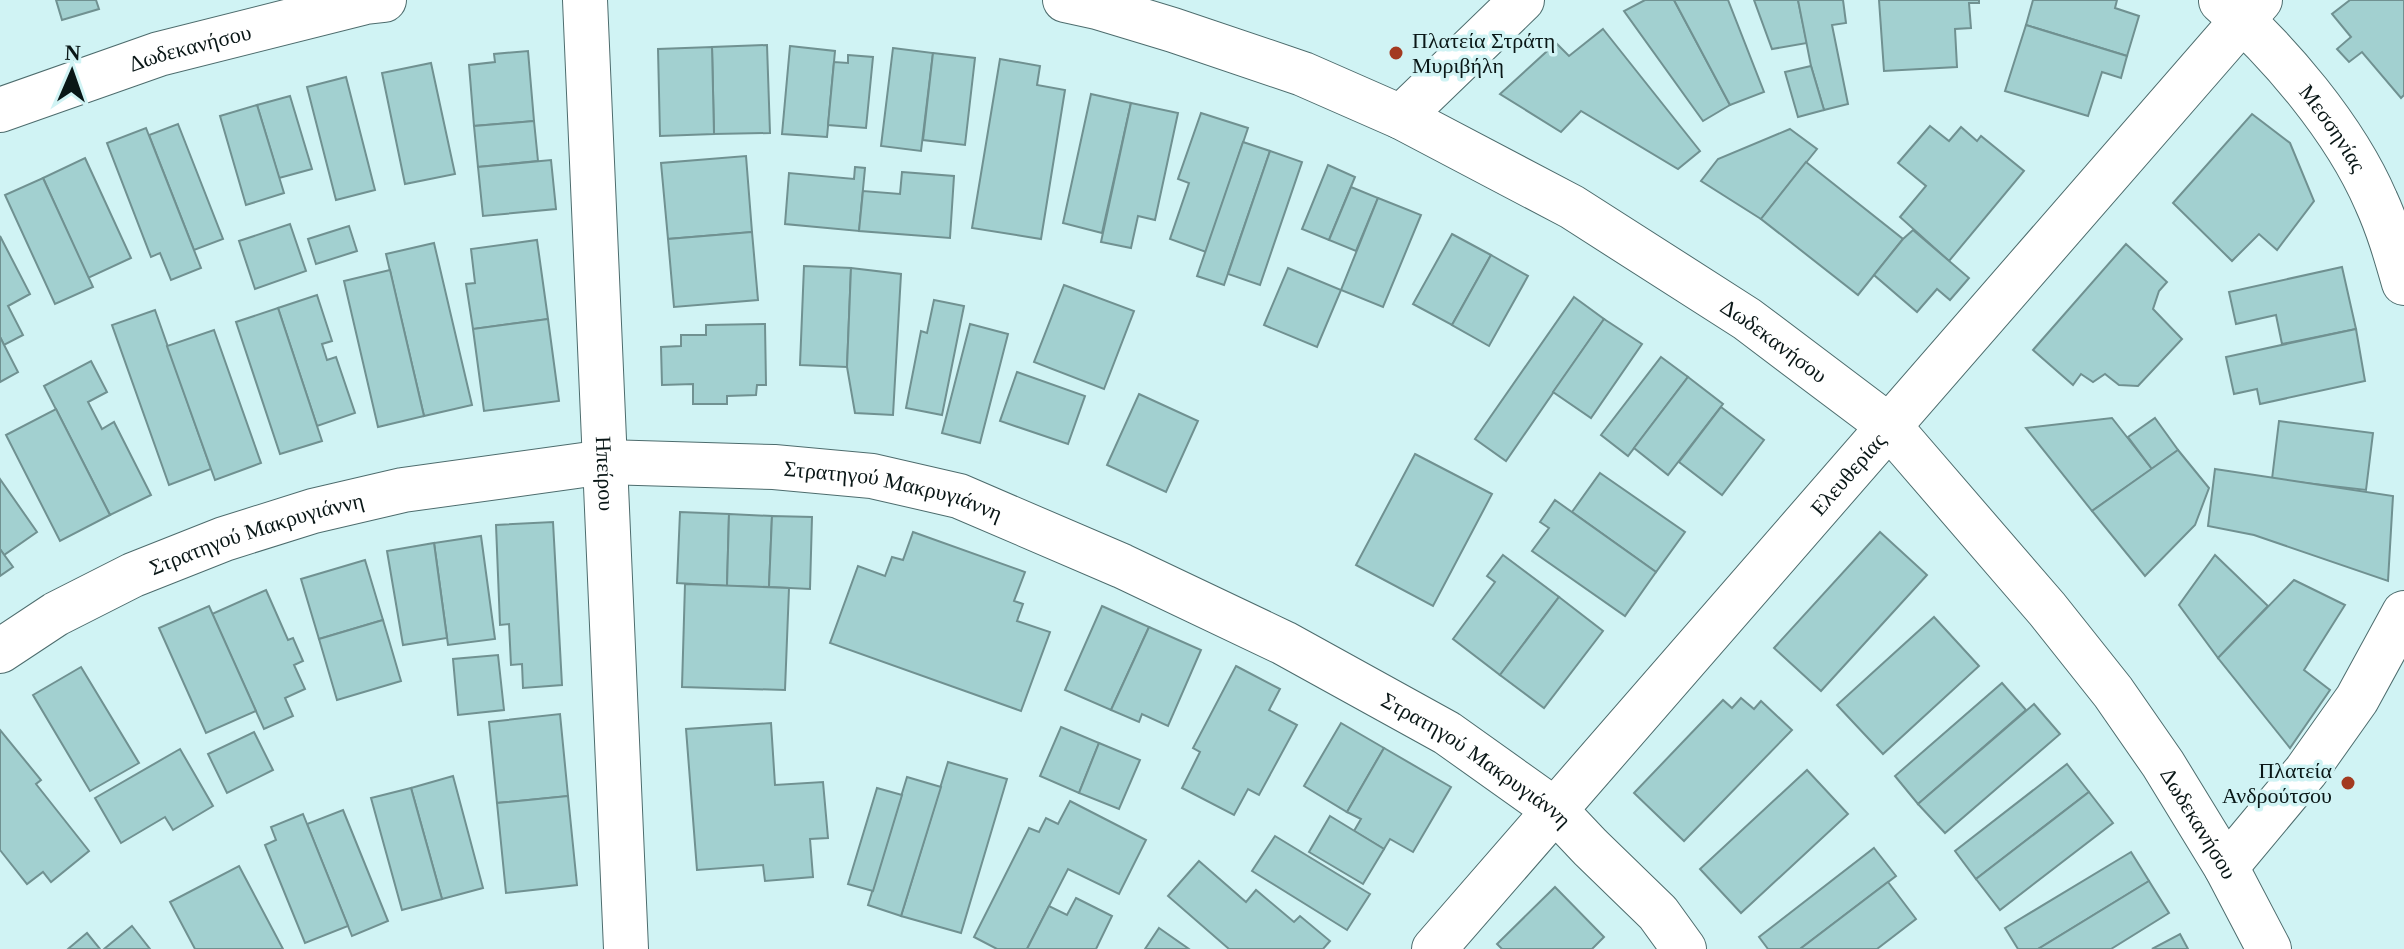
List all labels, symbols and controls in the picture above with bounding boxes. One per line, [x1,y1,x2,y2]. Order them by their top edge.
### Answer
street label: Δωδεκανήσου [125,19,254,77]
place label: Πλατεία Στράτη Μυριβήλη [1412,28,1555,78]
north arrow [32,32,112,112]
text: N [64,40,81,65]
marker: Πλατεία Στράτη Μυριβήλη [1387,44,1405,62]
street label: Μεσσηνίας [2294,80,2371,177]
street label: Δωδεκανήσου [1716,294,1832,388]
street label: Ελευθερίας [1805,428,1891,521]
street label: Ηπείρου [591,436,619,512]
street label: Στρατηγού Μακρυγιάννη [783,456,1006,526]
street label: Στρατηγού Μακρυγιάννη [146,488,366,580]
street label: Στρατηγού Μακρυγιάννη [1377,687,1577,833]
place label: Πλατεία Ανδρούτσου [2222,758,2332,808]
street label: Δωδεκανήσου [2155,763,2242,883]
marker: Πλατεία Ανδρούτσου [2339,774,2357,792]

